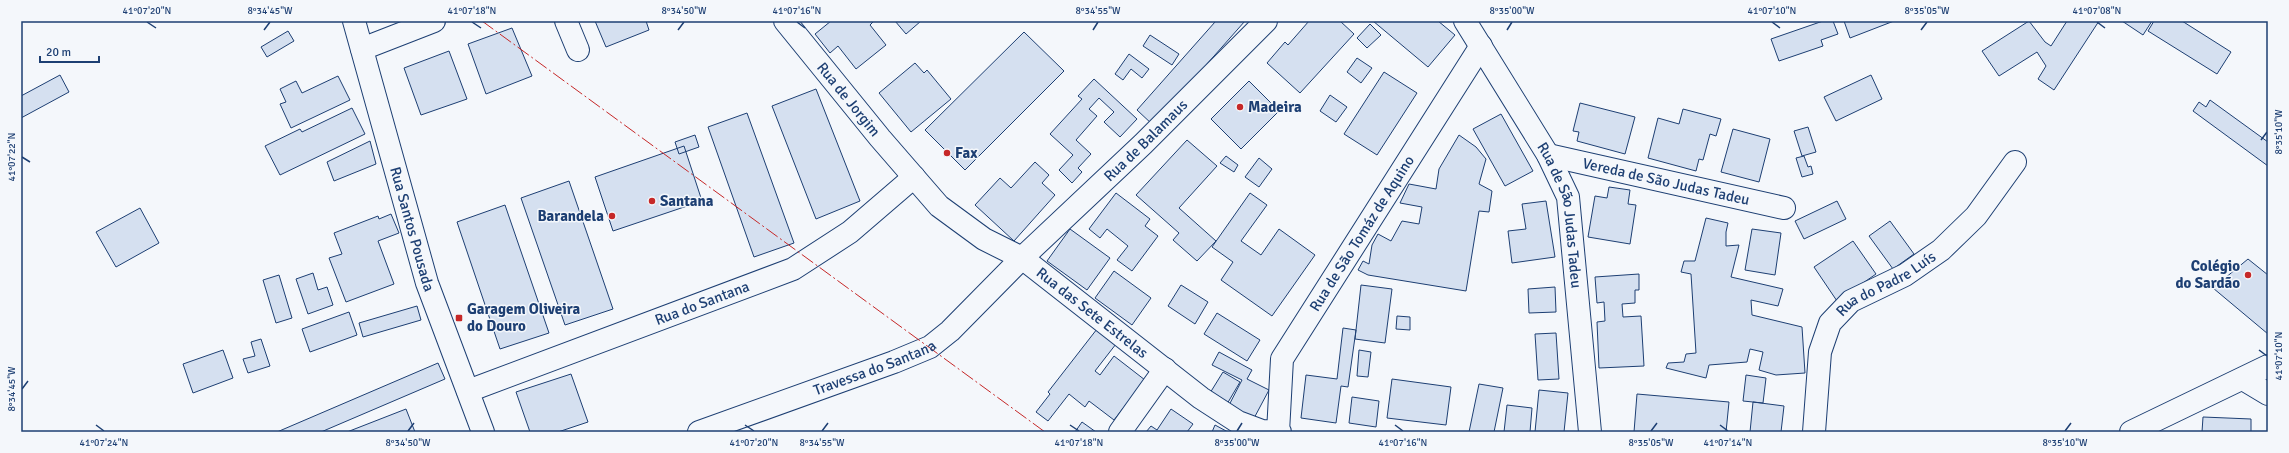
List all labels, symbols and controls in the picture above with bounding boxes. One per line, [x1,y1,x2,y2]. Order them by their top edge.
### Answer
text: 41°07'20"N [123,5,171,17]
text: 8°34'45"W [247,5,293,17]
text: 41°07'18"N [448,5,496,17]
text: 8°34'50"W [661,5,707,17]
text: 41°07'16"N [773,5,821,17]
text: 8°34'55"W [1075,5,1121,17]
text: 8°35'00"W [1489,5,1535,17]
text: 41°07'10"N [1748,5,1796,17]
text: 8°35'05"W [1904,5,1950,17]
text: 41°07'08"N [2073,5,2121,17]
scale bar [40,38,99,64]
text: 20 m [46,45,71,60]
street label: Rua de Jorgim [813,59,884,140]
street label: Rua de Balamaus [1100,95,1192,185]
place label: Madeira [1248,98,1302,116]
marker: Madeira [1235,102,1245,112]
text: 8°35'10"W [2273,109,2285,155]
text: 41°07'22"N [6,133,18,181]
street label: Rua de São Judas Tadeu [1533,139,1586,289]
place label: Fax [955,144,978,162]
marker: Fax [942,148,952,158]
street label: Rua de São Tomáz de Aquino [1306,152,1418,315]
street label: Vereda de São Judas Tadeu [1581,154,1751,209]
street label: Rua Santos Pousada [386,165,438,294]
place label: Santana [660,192,714,210]
marker: Santana [647,196,657,206]
place label: Barandela [537,207,604,225]
marker: Barandela [607,211,617,221]
street label: Rua do Padre Luís [1832,247,1939,320]
place label: Colégio do Sardão [2175,257,2240,292]
street label: Rua das Sete Estrelas [1033,264,1152,362]
marker: Colégio do Sardão [2243,270,2253,280]
street label: Rua do Santana [652,277,752,329]
place label: Garagem Oliveira do Douro [467,300,581,335]
marker: Garagem Oliveira do Douro [454,313,464,323]
text: 41°07'10"N [2273,332,2285,380]
street label: Travessa do Santana [811,336,940,399]
text: 8°34'45"W [6,366,18,412]
text: 41°07'24"N [80,437,128,449]
text: 8°34'50"W [385,437,431,449]
text: 41°07'20"N [730,437,778,449]
text: 8°34'55"W [799,437,845,449]
text: 41°07'18"N [1055,437,1103,449]
text: 8°35'00"W [1214,437,1260,449]
text: 41°07'16"N [1379,437,1427,449]
text: 8°35'05"W [1628,437,1674,449]
text: 41°07'14"N [1704,437,1752,449]
text: 8°35'10"W [2042,437,2088,449]

